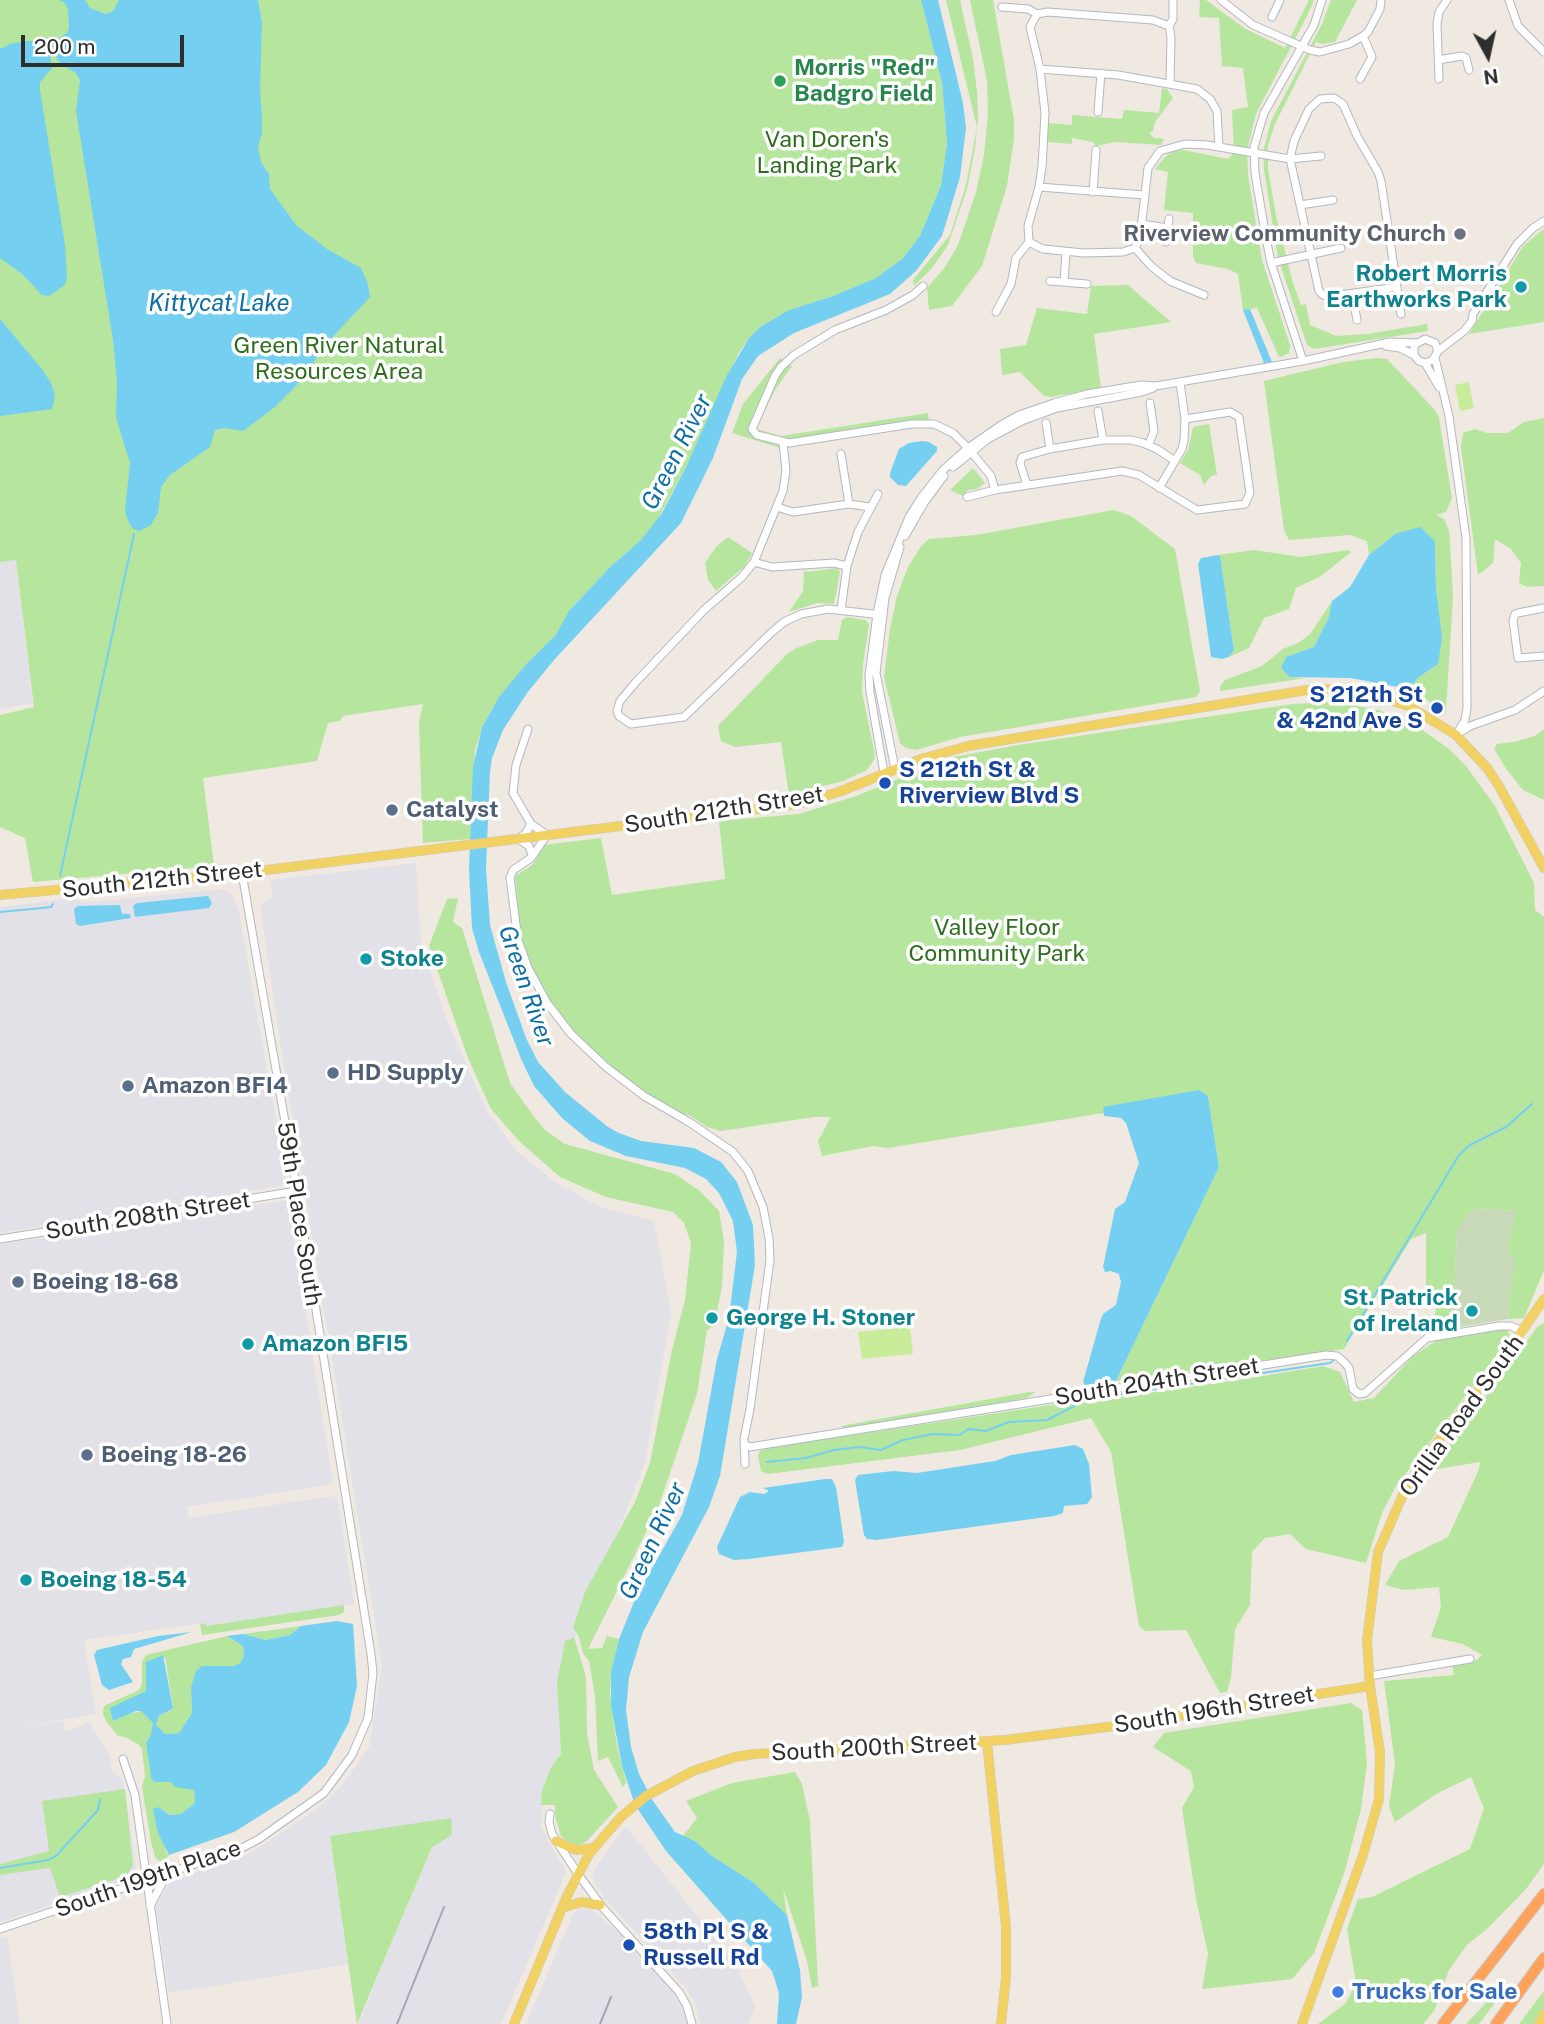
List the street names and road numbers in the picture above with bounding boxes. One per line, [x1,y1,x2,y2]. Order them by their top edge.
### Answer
street label: South 212th Street [622,781,826,839]
street label: South 212th Street [60,856,264,904]
street label: 59th Place South [271,1120,327,1308]
street label: South 208th Street [44,1186,252,1246]
street label: Orillia Road South [1394,1330,1530,1502]
street label: South 204th Street [1053,1352,1261,1412]
street label: South 196th Street [1112,1681,1316,1739]
street label: South 200th Street [770,1729,978,1767]
street label: South 199th Place [51,1834,245,1924]

